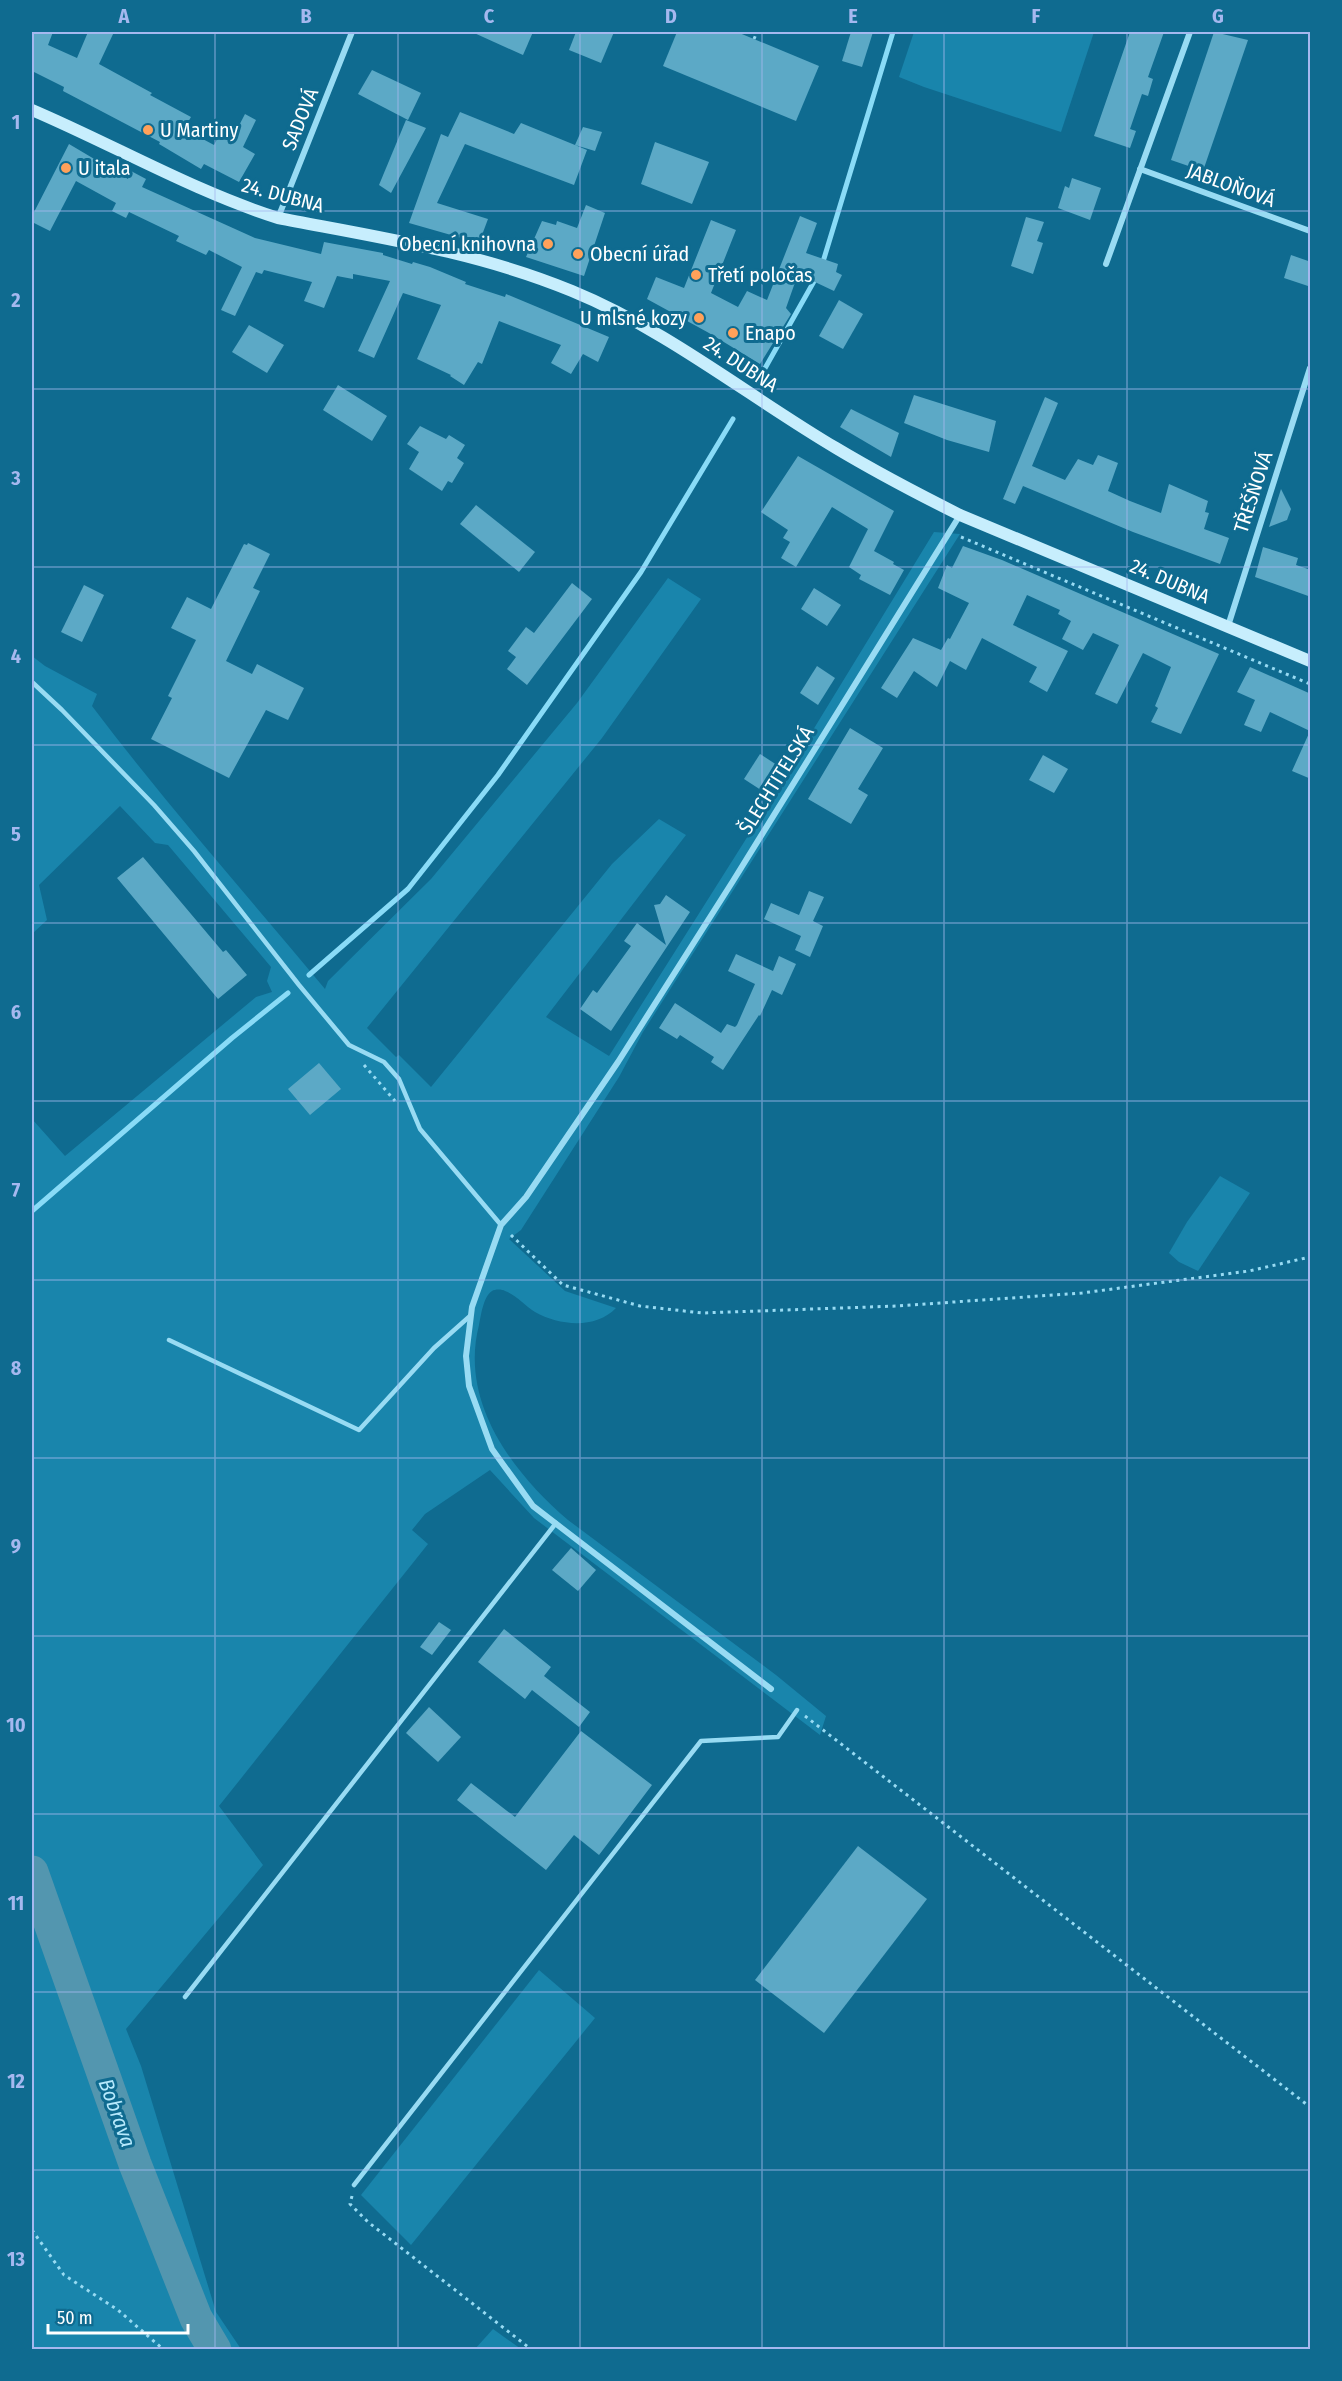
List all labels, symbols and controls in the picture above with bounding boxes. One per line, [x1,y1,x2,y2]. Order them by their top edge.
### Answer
text: A [118,4,131,28]
text: B [300,4,312,28]
text: C [484,4,495,28]
text: D [665,4,677,28]
text: E [848,4,858,28]
text: F [1032,4,1041,28]
text: G [1212,4,1224,28]
street label: SADOVÁ [277,84,323,154]
text: 1 [12,110,20,134]
place label: U Martiny [160,118,238,142]
marker: U Martiny [141,123,155,137]
place label: U itala [78,156,130,180]
street label: JABLOŇOVÁ [1183,158,1279,212]
marker: U itala [59,161,73,175]
street label: 24. DUBNA [239,173,327,218]
place label: Obecní knihovna [399,232,536,256]
marker: Obecní knihovna [541,237,555,251]
place label: Obecní úřad [590,242,689,266]
marker: Obecní úřad [571,247,585,261]
place label: Třetí poločas [708,263,813,287]
marker: Třetí poločas [689,268,703,282]
text: 2 [10,288,21,312]
place label: U mlsné kozy [580,306,687,330]
marker: U mlsné kozy [692,311,706,325]
place label: Enapo [745,321,796,345]
marker: Enapo [726,326,740,340]
street label: 24. DUBNA [699,331,783,397]
street label: TŘEŠŇOVÁ [1229,448,1278,536]
text: 3 [10,466,21,490]
street label: 24. DUBNA [1127,554,1214,609]
text: 4 [11,644,21,668]
street label: ŠLECHTITELSKÁ [733,721,819,838]
text: 5 [11,822,21,846]
text: 6 [11,1000,21,1024]
text: 7 [12,1178,21,1202]
text: 8 [11,1356,22,1380]
text: 9 [11,1534,21,1558]
text: 10 [6,1713,26,1737]
text: 11 [8,1891,24,1915]
text: 12 [7,2069,25,2093]
water label: Bobrava [93,2075,141,2151]
text: 13 [7,2247,25,2271]
scale bar [48,2297,188,2335]
text: 50 m [57,2307,93,2329]

